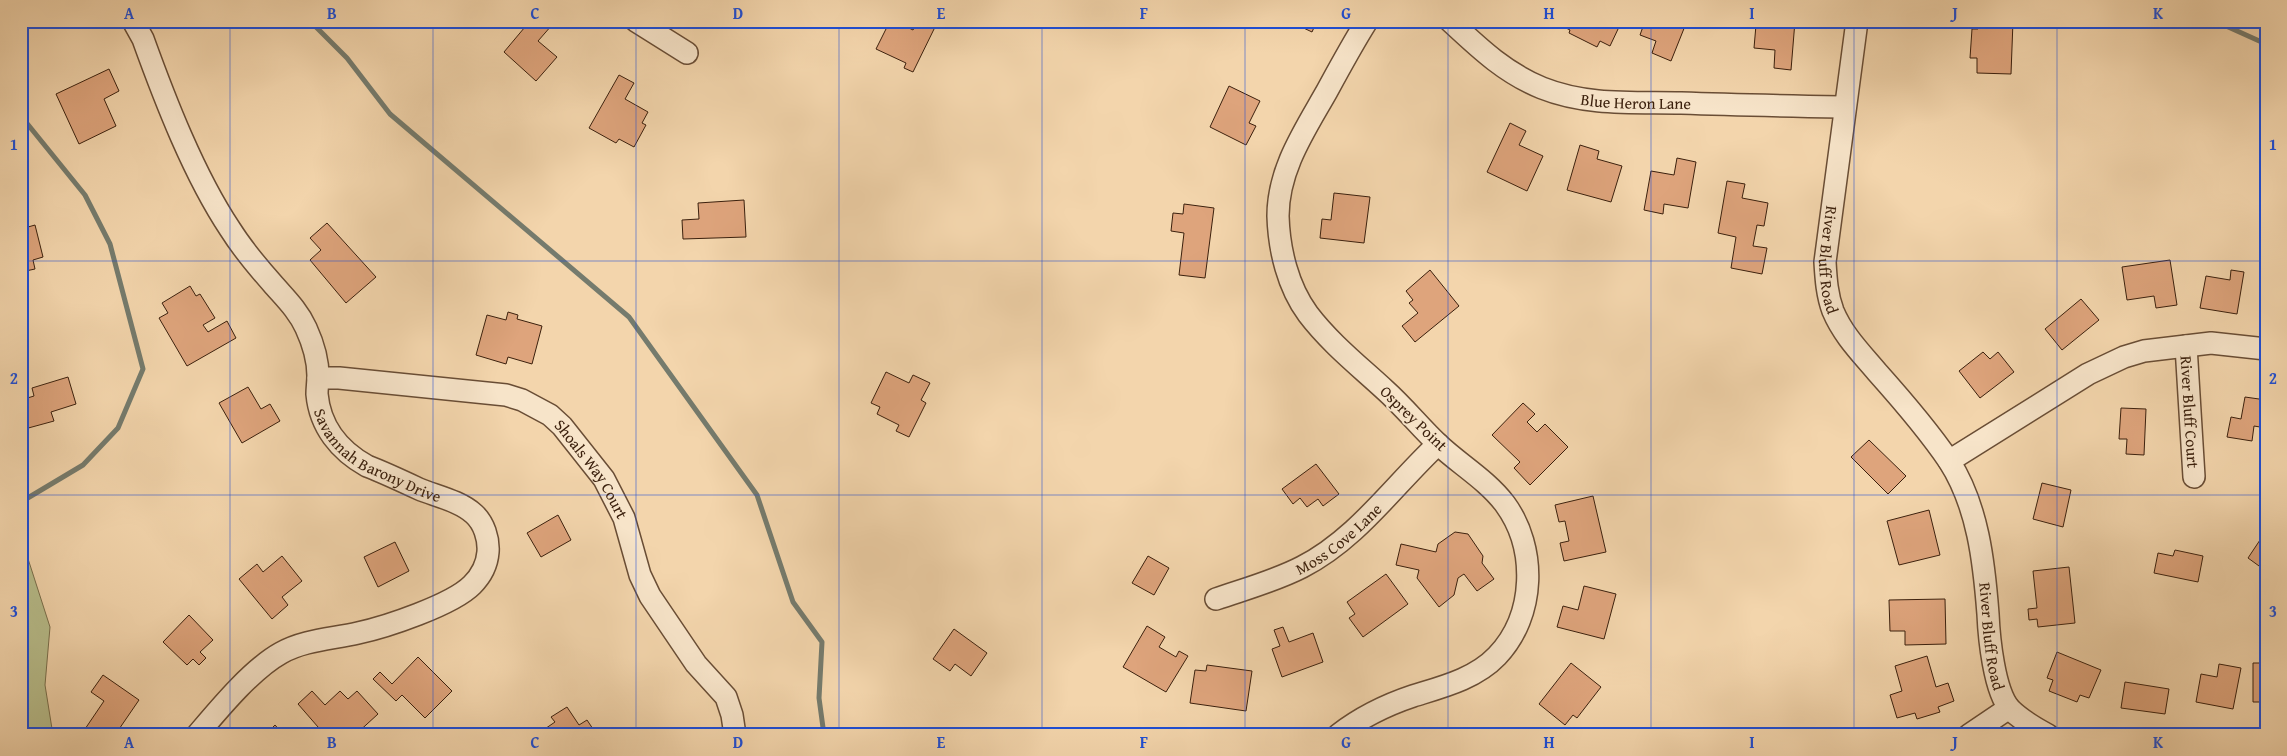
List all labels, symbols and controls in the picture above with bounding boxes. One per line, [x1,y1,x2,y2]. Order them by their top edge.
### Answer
text: A [124,1,135,25]
text: B [327,1,337,25]
text: C [530,1,540,25]
text: D [733,1,743,25]
text: E [937,1,946,25]
text: F [1140,1,1148,25]
text: G [1341,1,1351,25]
text: H [1543,1,1555,25]
text: I [1749,1,1755,25]
text: J [1949,1,1958,25]
text: K [2153,1,2164,25]
street label: Blue Heron Lane [1579,87,1691,115]
text: 1 [10,132,18,156]
text: 1 [2269,132,2277,156]
street label: River Bluff Road [1813,205,1845,318]
street label: River Bluff Court [2175,355,2205,469]
text: 2 [10,366,18,390]
text: 2 [2269,366,2277,390]
street label: Osprey Point [1375,380,1453,457]
street label: Savannah Barony Drive [308,405,444,508]
street label: Shoals Way Court [549,413,634,523]
street label: Moss Cove Lane [1291,497,1387,580]
street label: River Bluff Road [1973,581,2011,694]
text: 3 [10,599,18,623]
text: 3 [2269,599,2277,623]
text: A [124,730,135,754]
text: B [327,730,337,754]
text: C [530,730,540,754]
text: D [733,730,743,754]
text: E [937,730,946,754]
text: F [1140,730,1148,754]
text: G [1341,730,1351,754]
text: H [1543,730,1555,754]
text: I [1749,730,1755,754]
text: J [1949,730,1958,754]
text: K [2153,730,2164,754]

